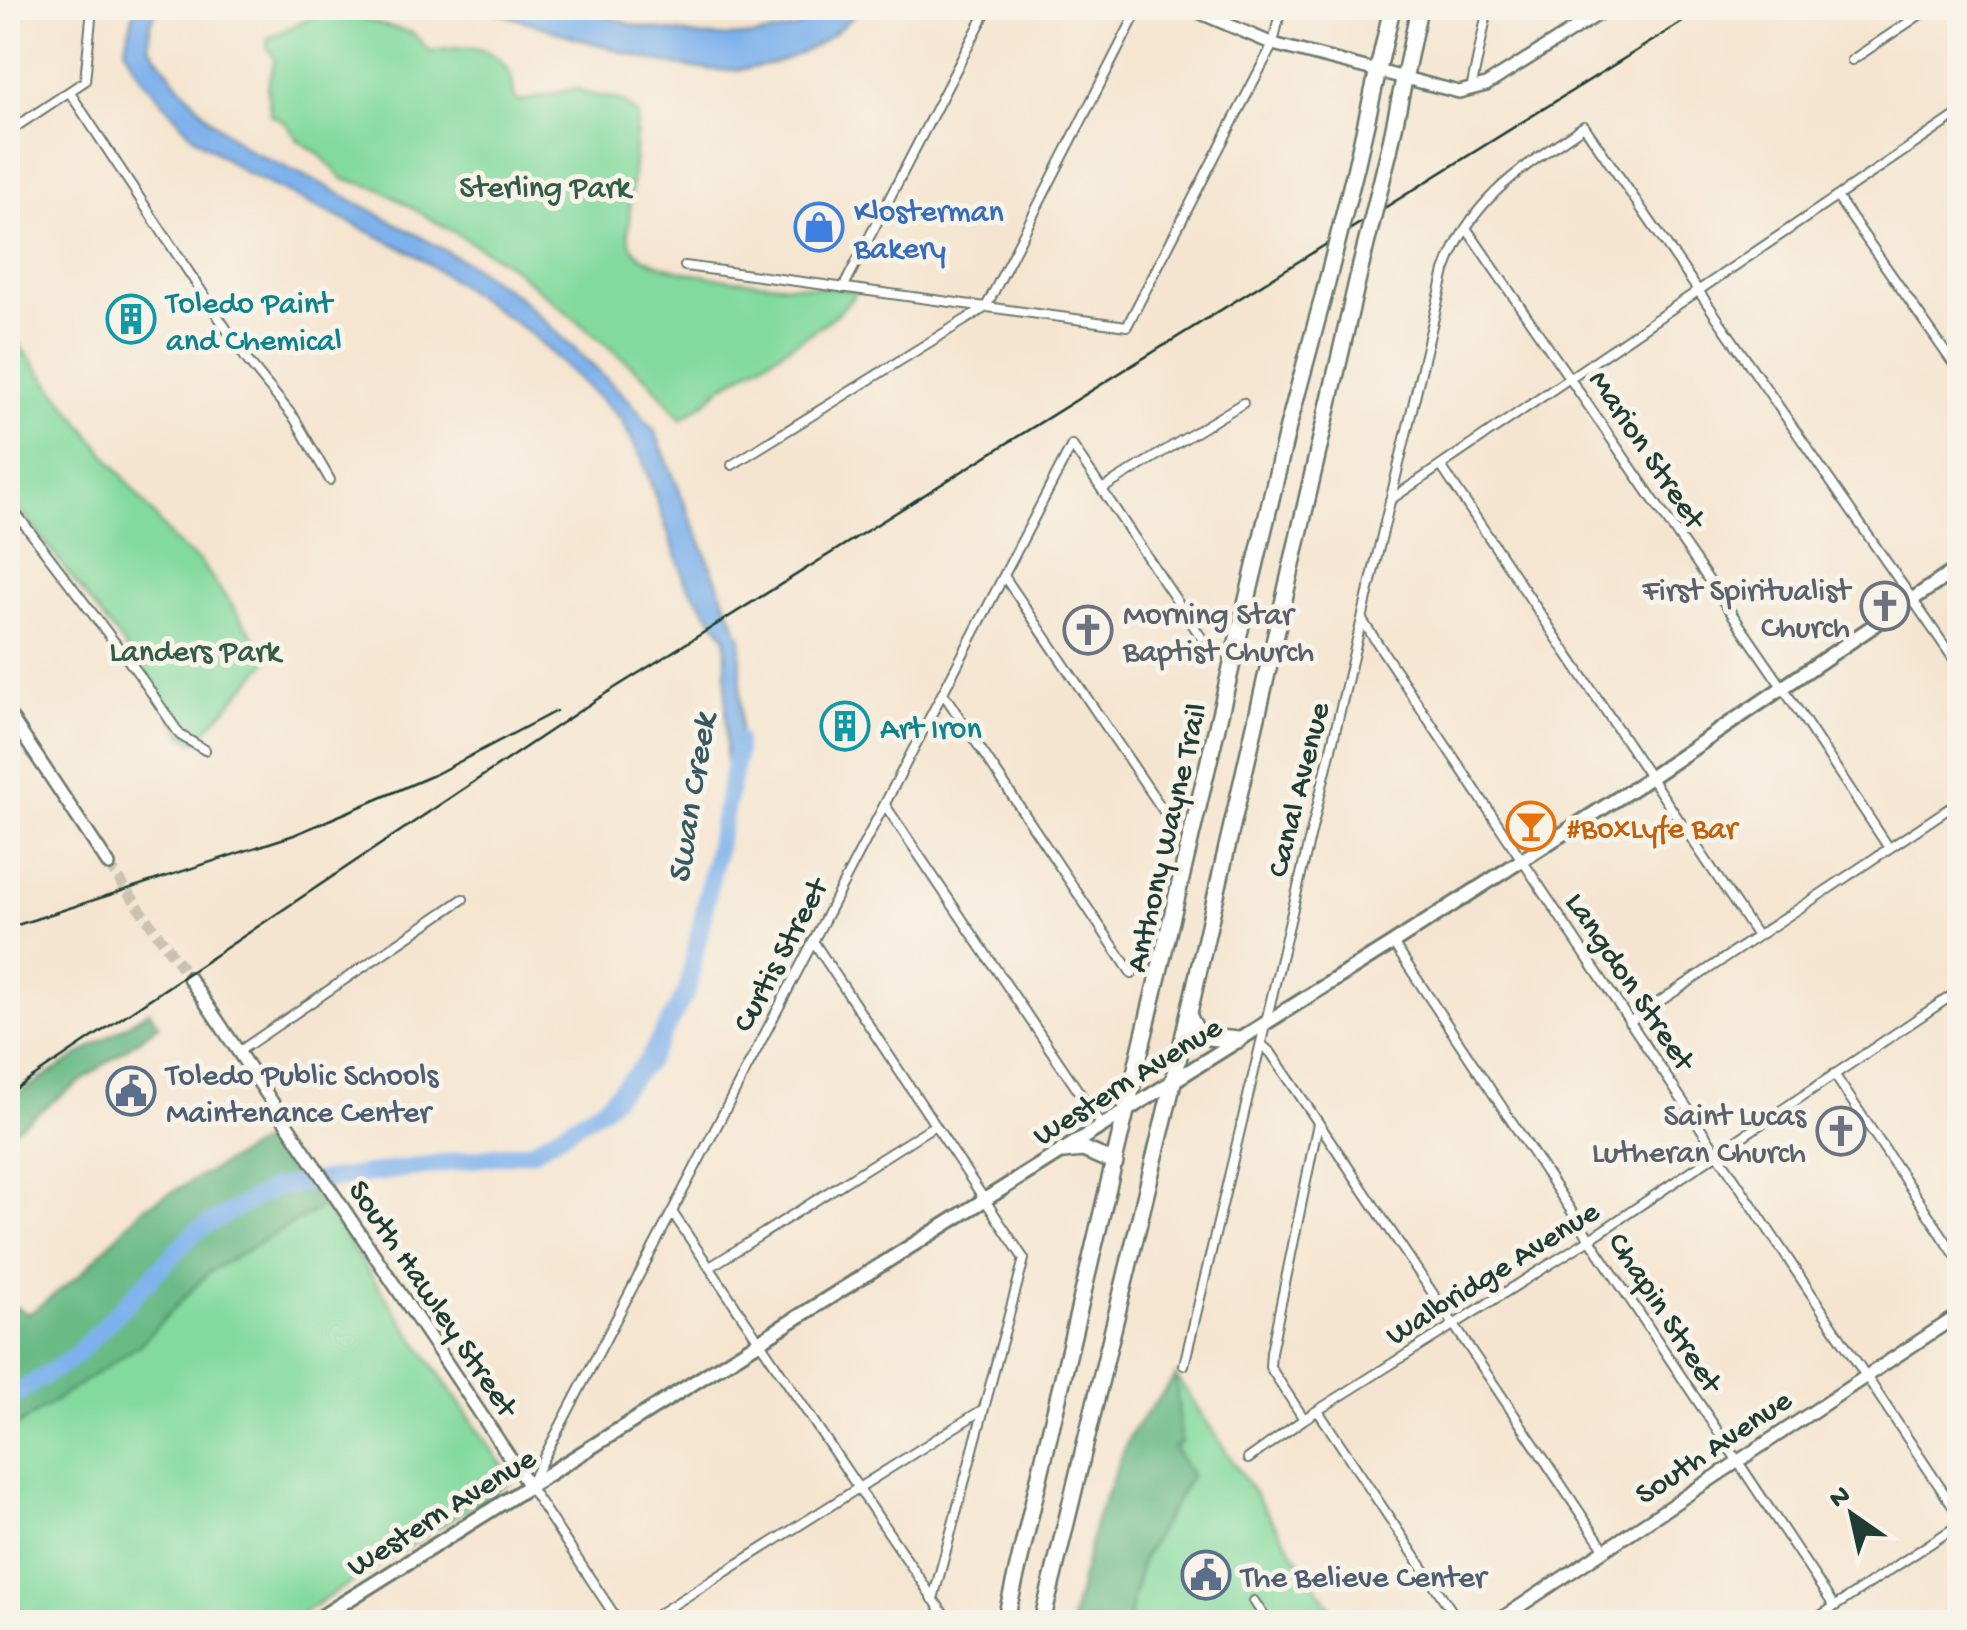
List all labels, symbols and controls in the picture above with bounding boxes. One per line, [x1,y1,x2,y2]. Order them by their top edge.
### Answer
park label: Sterling Park [459,171,634,209]
place label: Klosterman Bakery [853,195,1004,270]
shop icon: Klosterman Bakery [793,201,845,253]
place label: Toledo Paint and Chemical [164,287,342,362]
building icon: Toledo Paint and Chemical [105,293,157,345]
street label: Marion Street [1578,364,1713,540]
place label: First Spiritualist Church [1641,574,1853,649]
church icon: First Spiritualist Church [1859,580,1911,632]
place label: Morning Star Baptist Church [1122,598,1314,673]
church icon: Morning Star Baptist Church [1062,604,1114,656]
park label: Landers Park [109,635,284,673]
street label: Canal Avenue [1261,698,1341,882]
building icon: Art Iron [819,700,871,752]
street label: Anthony Wayne Trail [1119,700,1218,976]
water label: Swan Creek [661,708,729,886]
place label: Art Iron [880,712,982,750]
bar icon: #BoxLyfe Bar [1505,800,1557,852]
place label: #BoxLyfe Bar [1566,812,1740,850]
street label: Curtis Street [726,871,840,1040]
street label: Langdon Street [1554,887,1703,1081]
street label: Western Avenue [1027,1010,1230,1156]
place label: Toledo Public Schools Maintenance Center [164,1059,440,1134]
public building icon: Toledo Public Schools Maintenance Center [105,1065,157,1117]
place label: Saint Lucas Lutheran Church [1592,1099,1807,1174]
church icon: Saint Lucas Lutheran Church [1815,1105,1867,1157]
street label: South Hawley Street [338,1174,526,1428]
street label: Walbridge Avenue [1380,1194,1608,1356]
street label: Chapin Street [1597,1227,1730,1403]
street label: South Avenue [1629,1383,1801,1515]
street label: Western Avenue [341,1441,544,1587]
north arrow [1802,1465,1902,1565]
text: N [1824,1479,1857,1517]
public building icon: The Believe Center [1180,1549,1232,1601]
place label: The Believe Center [1239,1561,1489,1599]

